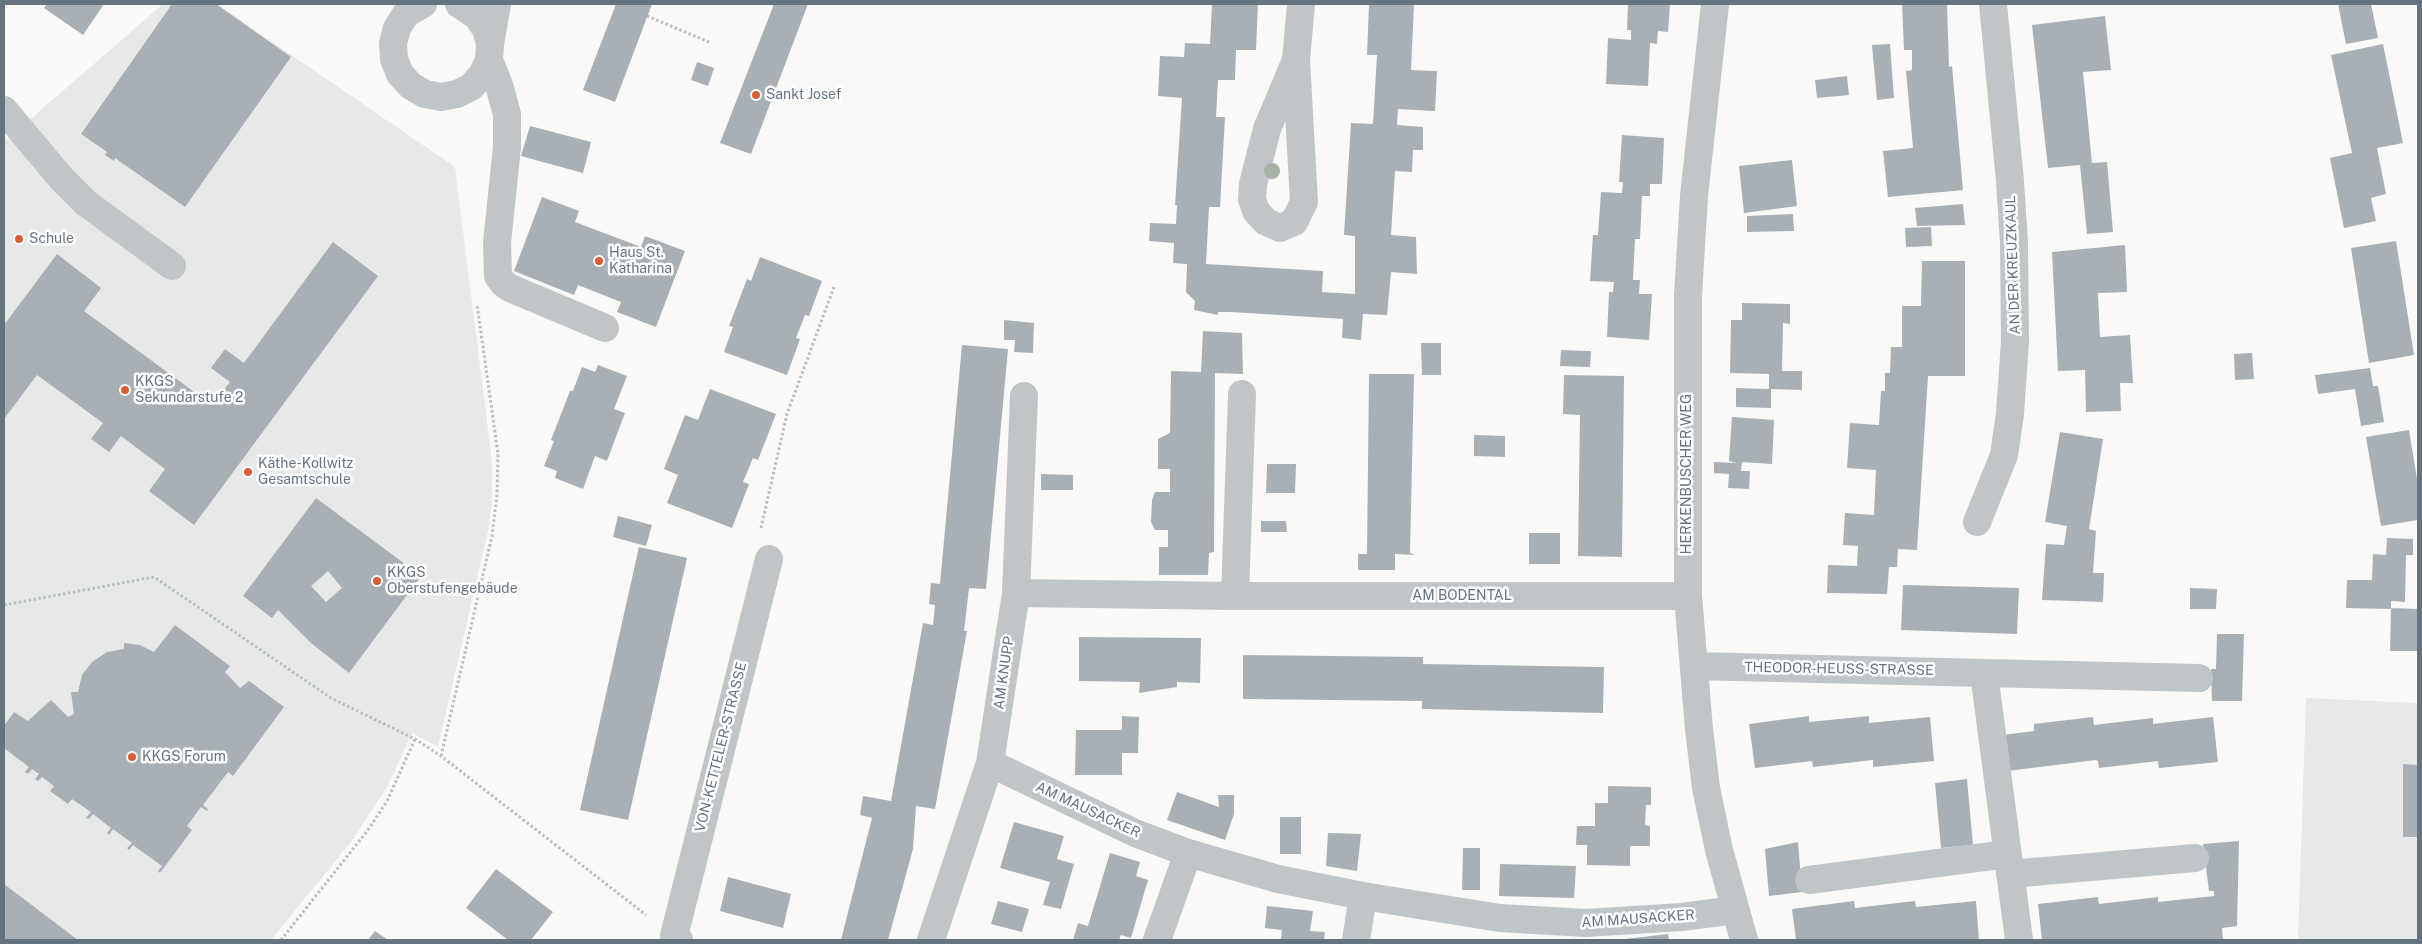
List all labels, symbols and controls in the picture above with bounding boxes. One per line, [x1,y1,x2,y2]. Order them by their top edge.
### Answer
place label: Sankt Josef [766,87,841,103]
marker: Sankt Josef [750,89,762,101]
street label: AN DER KREUZKAUL [2002,195,2024,335]
place label: Schule [29,231,74,247]
marker: Schule [13,233,25,245]
place label: Haus St. Katharina [609,245,672,278]
marker: Haus St. Katharina [593,255,605,267]
place label: KKGS Sekundarstufe 2 [135,374,243,407]
marker: KKGS Sekundarstufe 2 [119,384,131,396]
street label: HERKENBUSCHER WEG [1679,394,1695,554]
place label: Käthe-Kollwitz Gesamtschule [258,456,353,488]
marker: Käthe-Kollwitz Gesamtschule [242,466,254,478]
place label: KKGS Oberstufengebäude [387,565,518,598]
marker: KKGS Oberstufengebäude [371,575,383,587]
street label: AM BODENTAL [1412,588,1512,604]
street label: AM KNUPP [991,635,1017,711]
street label: THEODOR-HEUSS-STRASSE [1744,659,1934,679]
street label: VON-KETTELER-STRASSE [692,660,750,834]
place label: KKGS Forum [142,749,226,765]
marker: KKGS Forum [126,751,138,763]
street label: AM MAUSACKER [1033,778,1143,842]
street label: AM MAUSACKER [1581,907,1695,931]

